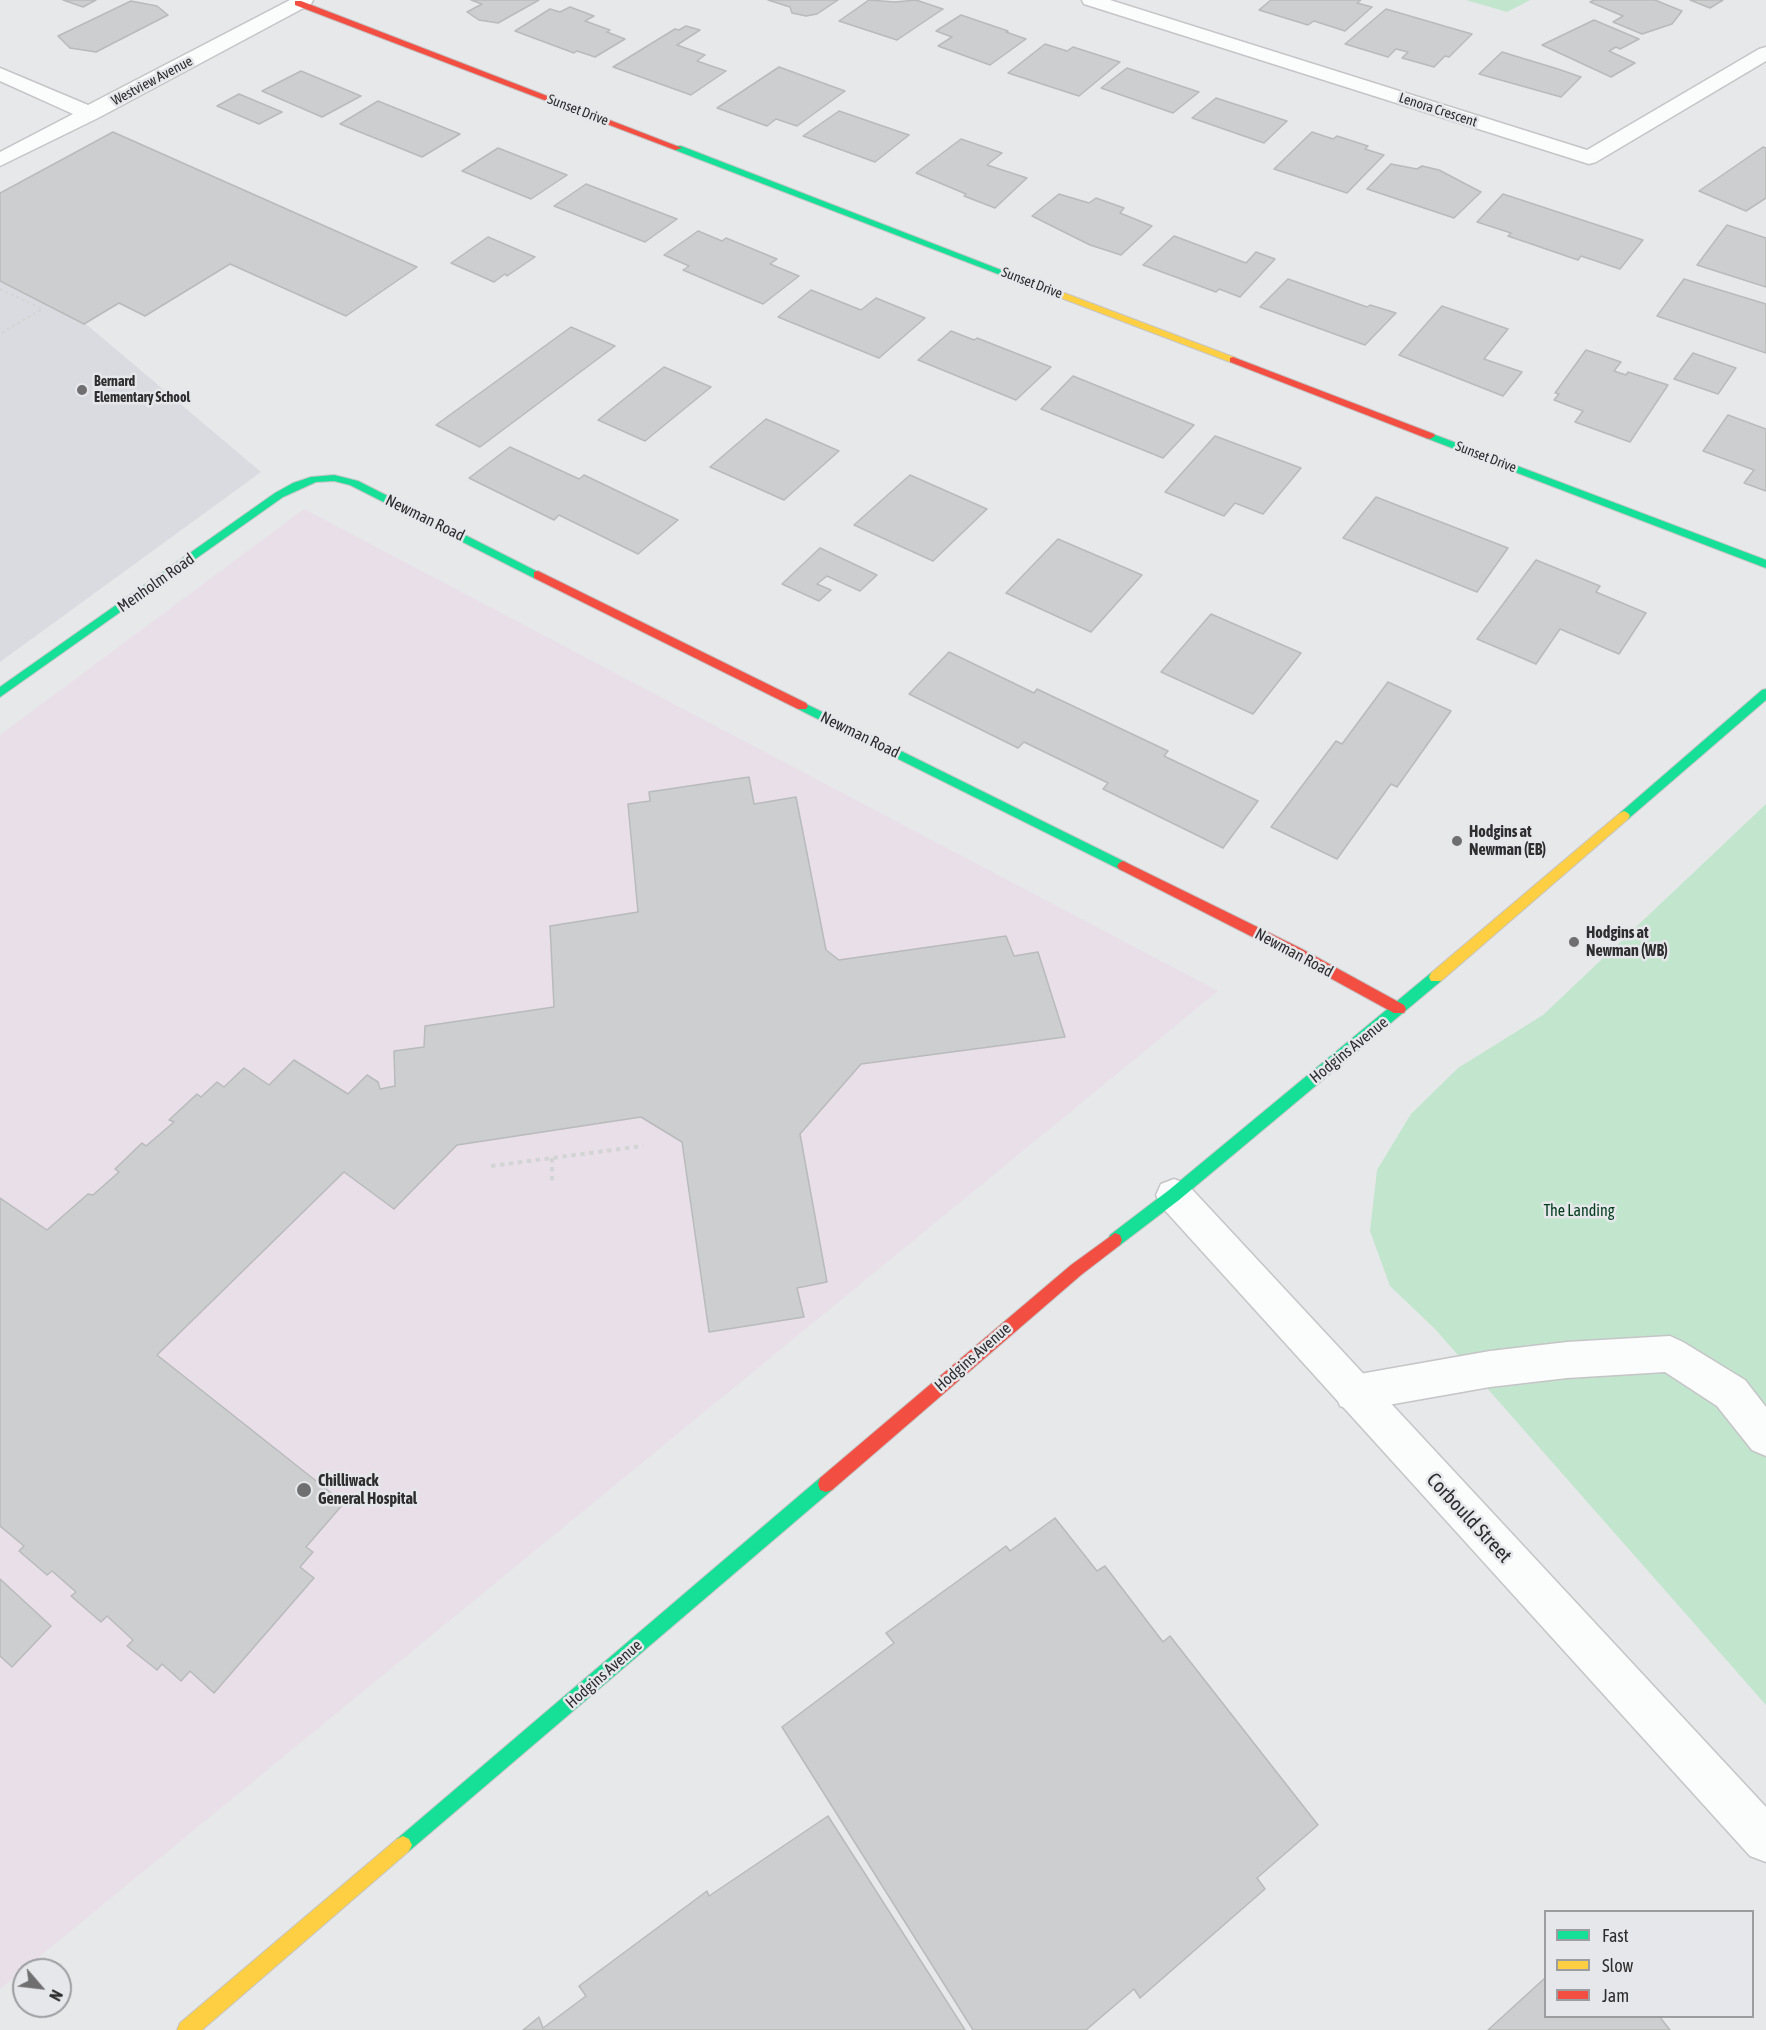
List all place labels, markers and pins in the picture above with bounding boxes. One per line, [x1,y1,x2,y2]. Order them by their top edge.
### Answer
place label: Bernard Elementary School [94,374,190,406]
marker: Bernard Elementary School [75,383,89,397]
place label: Hodgins at Newman (EB) [1469,822,1546,860]
marker: Hodgins at Newman (EB) [1450,834,1464,848]
place label: Hodgins at Newman (WB) [1586,923,1668,961]
marker: Hodgins at Newman (WB) [1567,935,1581,949]
place label: Chilliwack General Hospital [318,1471,417,1509]
marker: Chilliwack General Hospital [295,1481,313,1499]

